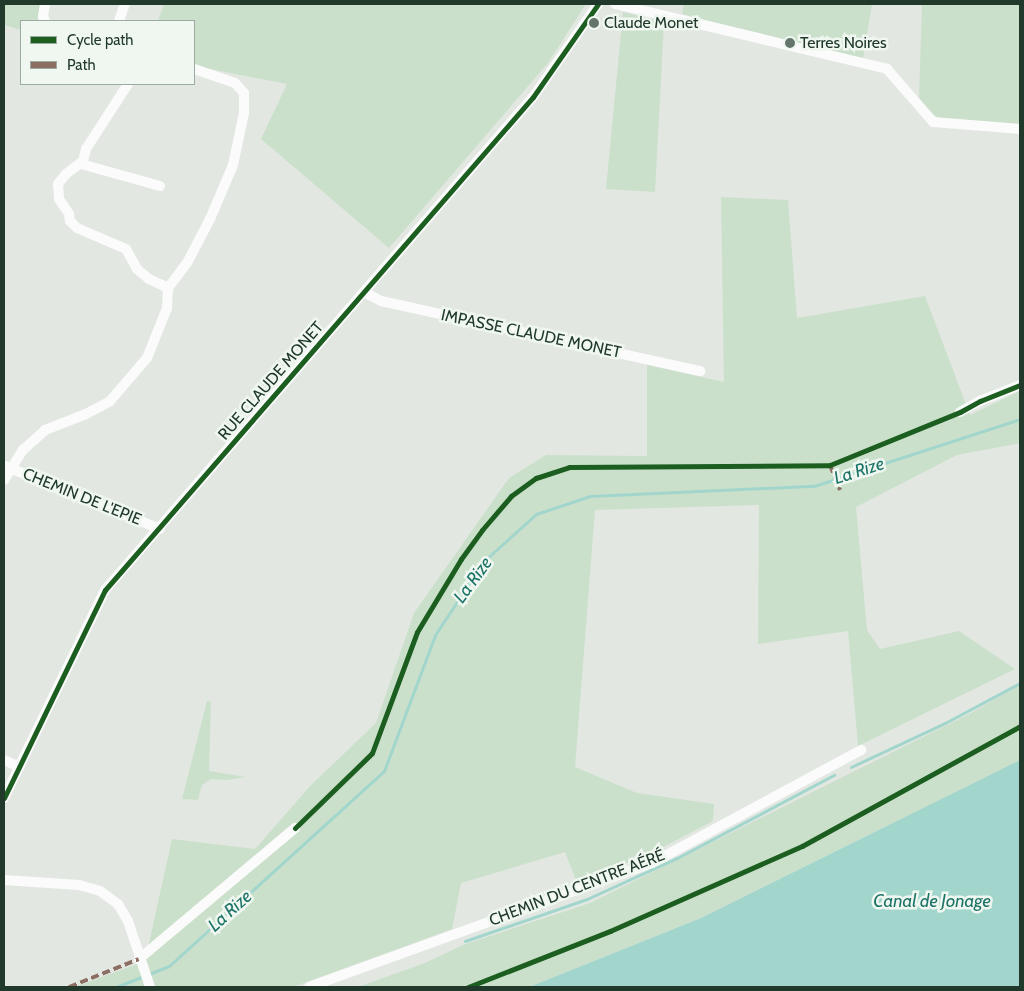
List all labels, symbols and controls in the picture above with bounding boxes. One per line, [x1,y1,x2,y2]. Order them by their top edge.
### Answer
place label: Claude Monet [604,13,698,33]
marker: Claude Monet [588,17,600,29]
legend [20,20,195,85]
text: Cycle path [67,31,133,49]
place label: Terres Noires [800,33,887,53]
marker: Terres Noires [784,37,796,49]
text: Path [67,56,96,74]
street label: IMPASSE CLAUDE MONET [439,306,623,362]
street label: RUE CLAUDE MONET [214,318,328,444]
water label: La Rize [831,453,887,489]
street label: CHEMIN DE L'EPIE [20,464,144,530]
water label: La Rize [449,553,497,607]
street label: CHEMIN DU CENTRE AÉRÉ [486,846,668,930]
water label: La Rize [204,886,256,936]
water label: Canal de Jonage [873,890,991,912]

